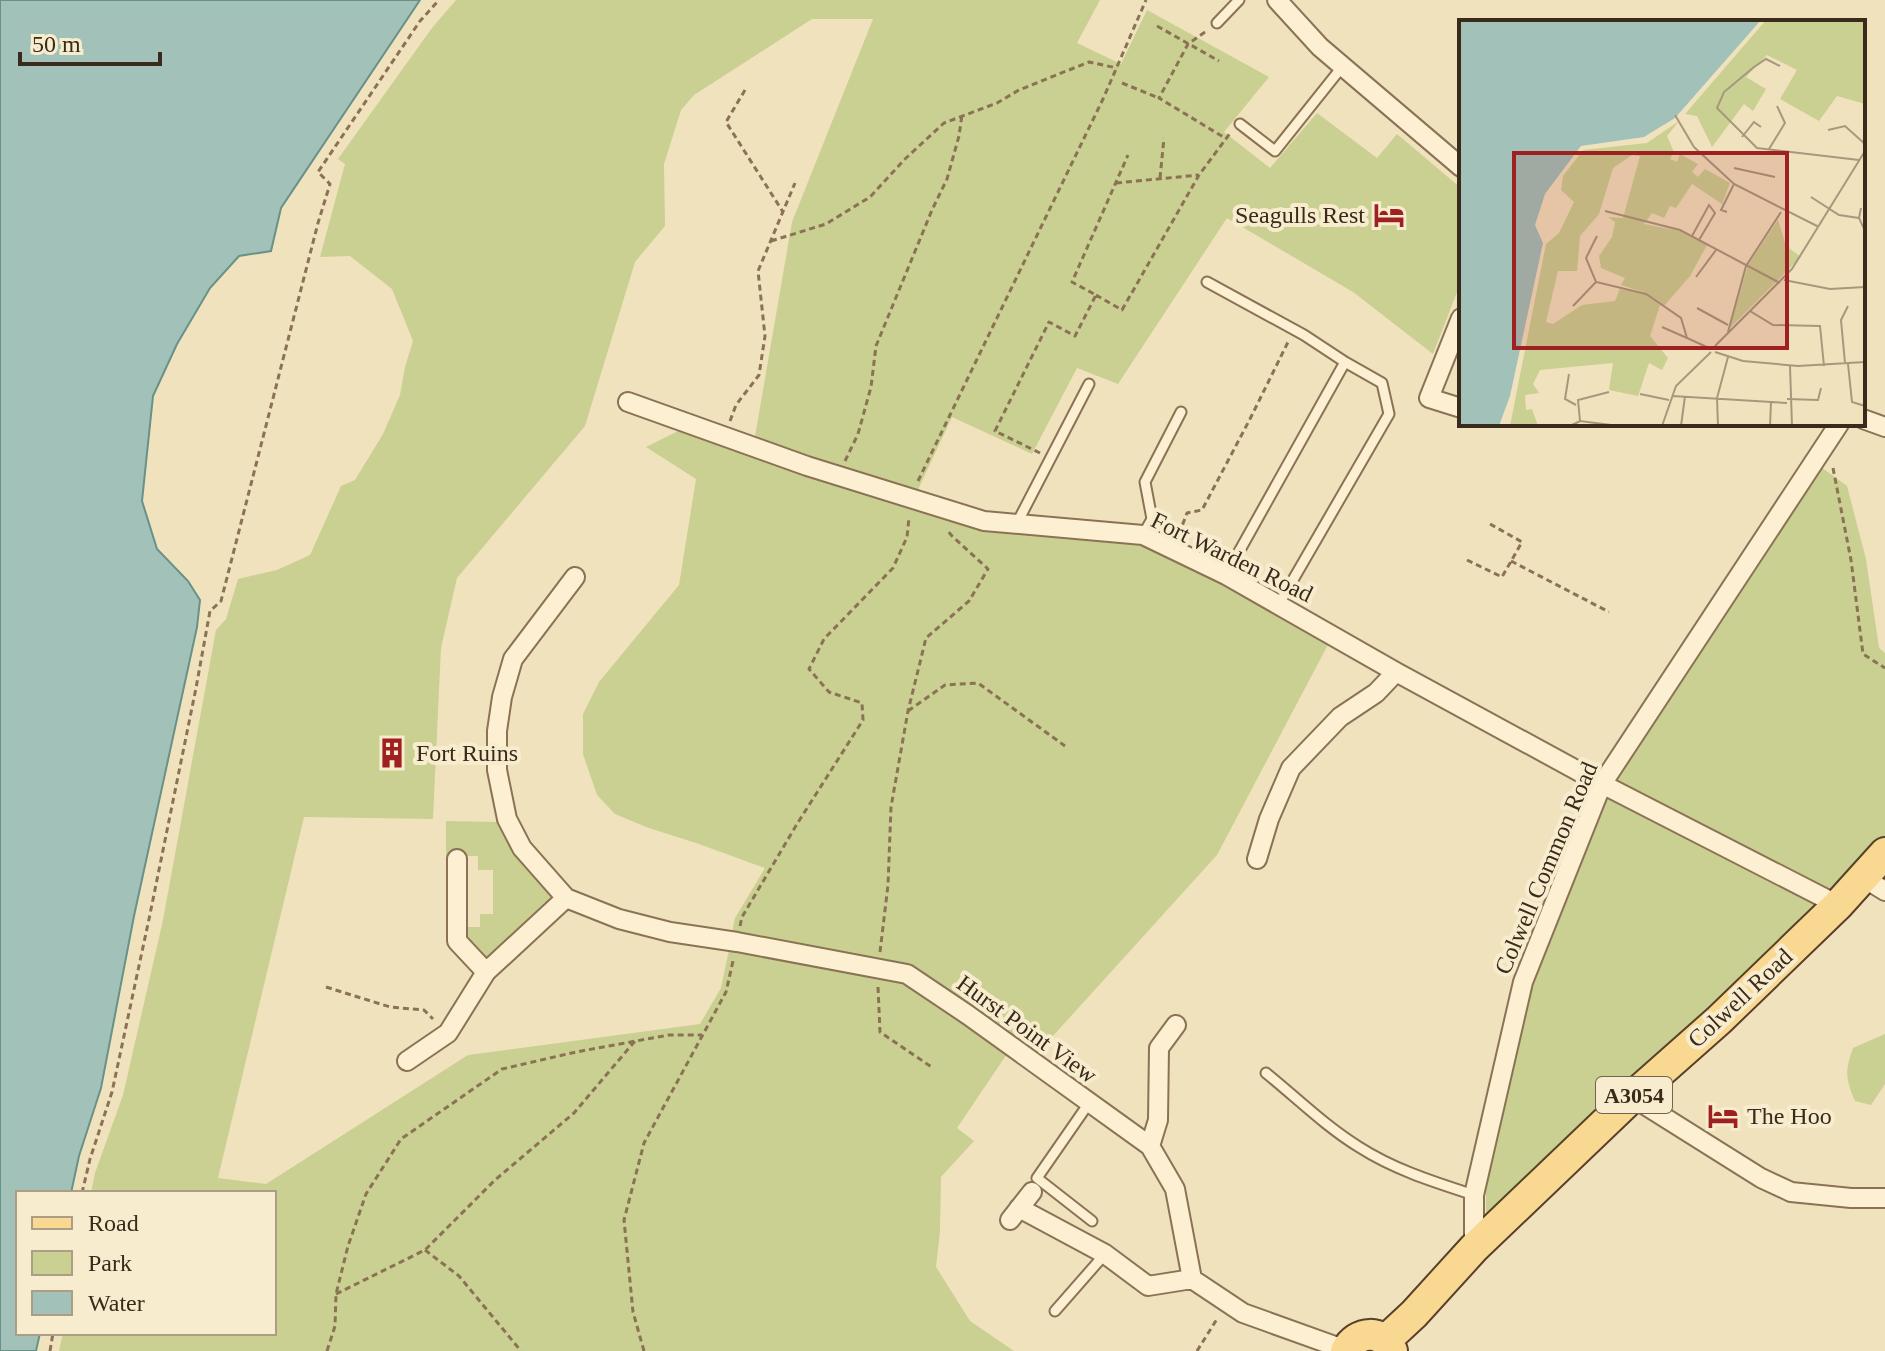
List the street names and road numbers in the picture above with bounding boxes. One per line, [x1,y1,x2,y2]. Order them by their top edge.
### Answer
street label: Fort Warden Road [1147,507,1317,607]
street label: Colwell Common Road [1489,758,1603,978]
street label: Colwell Road [1683,943,1797,1053]
street label: Hurst Point View [952,970,1102,1089]
road number: A3054 [1596,1077,1672,1113]

